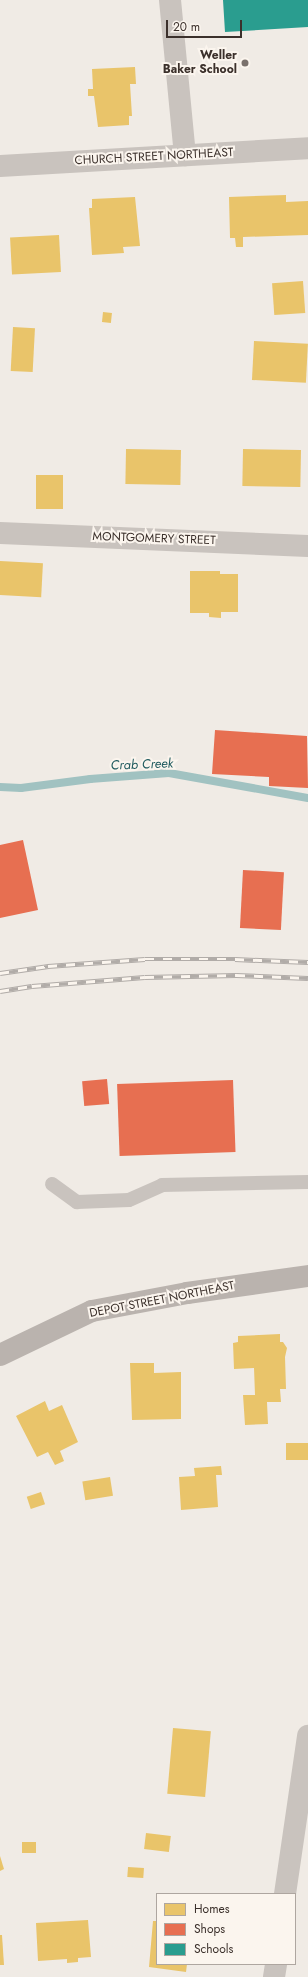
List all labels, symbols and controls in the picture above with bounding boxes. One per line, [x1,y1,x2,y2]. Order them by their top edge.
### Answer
scale bar [168,12,244,38]
text: 20 m [173,18,200,36]
place label: Weller Baker School [163,49,237,77]
marker: Weller Baker School [240,58,250,68]
street label: CHURCH STREET NORTHEAST [74,146,234,168]
street label: MONTGOMERY STREET [92,530,216,548]
water label: Crab Creek [110,756,174,774]
street label: DEPOT STREET NORTHEAST [88,1279,236,1321]
legend [156,1893,296,1965]
text: Homes [194,1900,230,1918]
text: Shops [194,1920,225,1938]
text: Schools [194,1940,233,1958]

